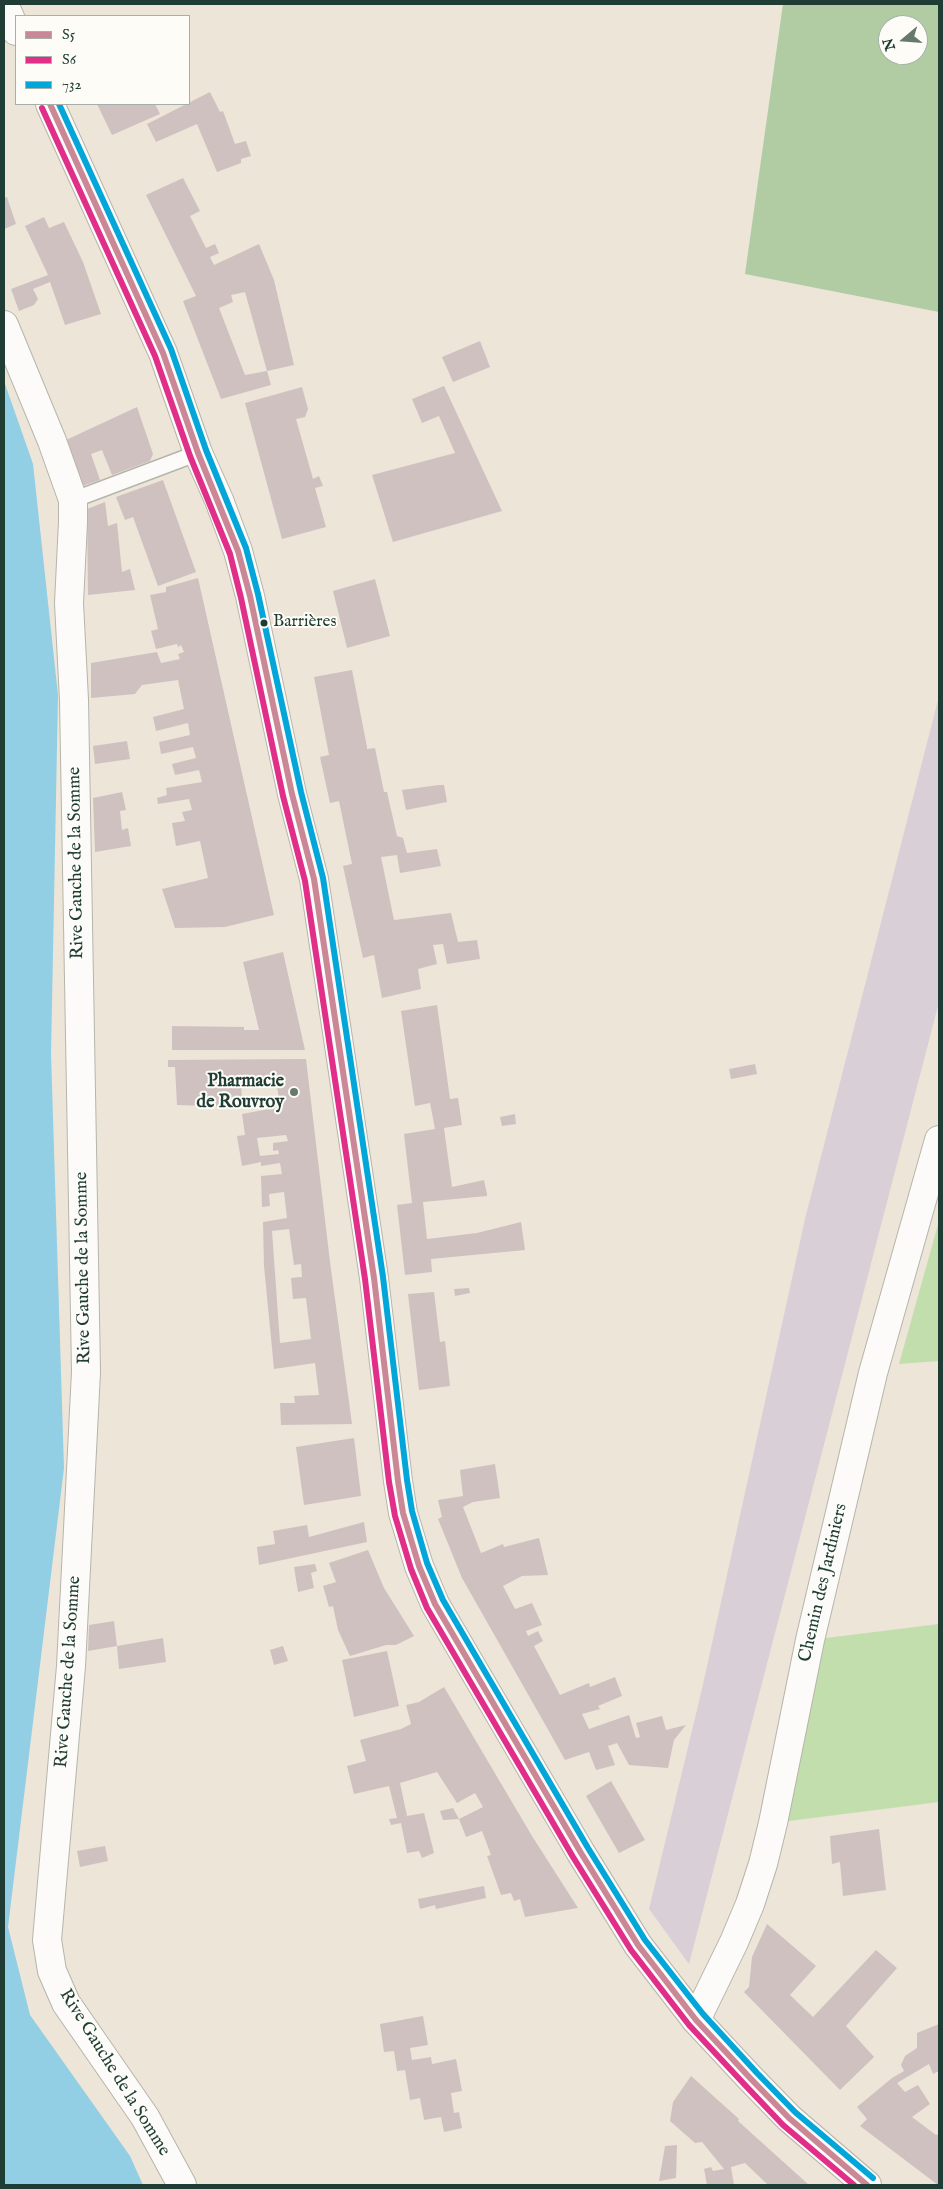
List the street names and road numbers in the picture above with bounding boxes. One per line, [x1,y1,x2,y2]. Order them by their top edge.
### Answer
street label: Rive Gauche de la Somme [65,767,89,959]
street label: Rive Gauche de la Somme [72,1172,96,1364]
street label: Chemin des Jardiniers [795,1502,853,1664]
street label: Rive Gauche de la Somme [52,1575,86,1769]
street label: Rive Gauche de la Somme [54,1986,174,2160]

